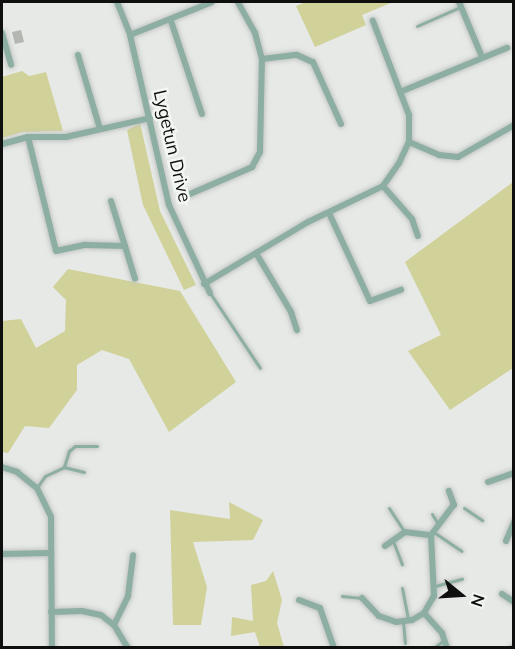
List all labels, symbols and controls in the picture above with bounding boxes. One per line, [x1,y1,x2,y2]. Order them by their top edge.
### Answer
street label: Lygetun Drive [149,88,195,204]
north arrow [431,565,491,625]
text: N [467,592,489,609]

